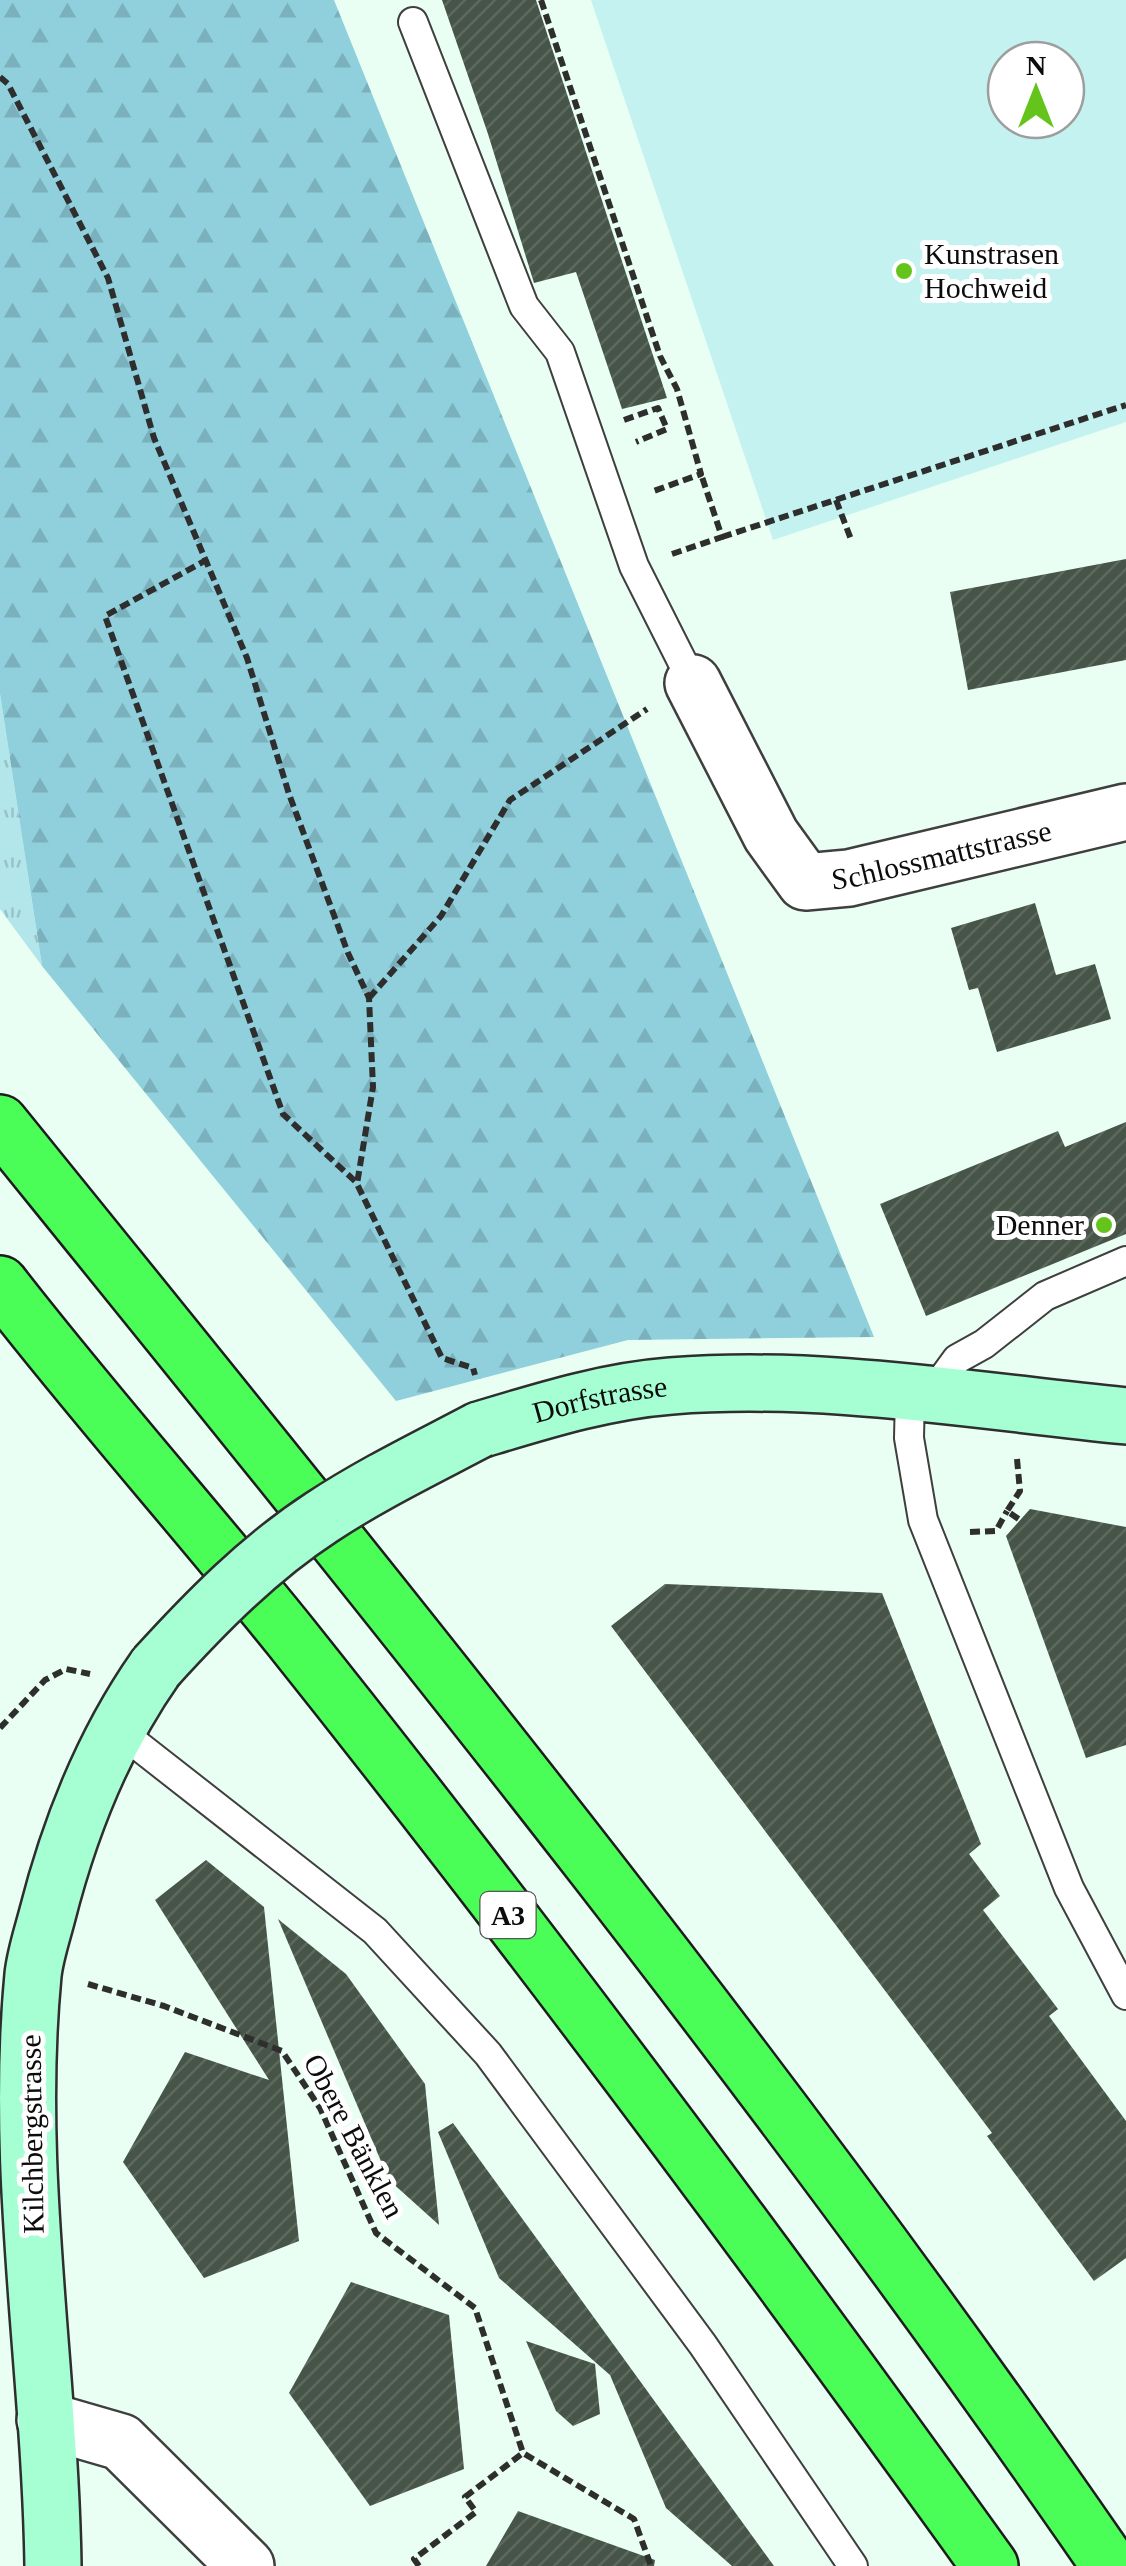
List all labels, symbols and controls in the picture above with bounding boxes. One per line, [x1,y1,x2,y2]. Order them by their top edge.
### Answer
north arrow [986,40,1086,140]
text: N [1026,50,1046,81]
place label: Kunstrasen Hochweid [924,237,1059,304]
marker: Kunstrasen Hochweid [893,260,915,282]
street label: Schlossmattstrasse [830,813,1055,896]
place label: Denner [996,1208,1084,1241]
marker: Denner [1093,1214,1115,1236]
street label: Dorfstrasse [529,1369,669,1429]
road number: A3 [480,1892,536,1938]
street label: Kilchbergstrasse [13,2034,50,2234]
street label: Obere Bänklen [297,2048,411,2223]

